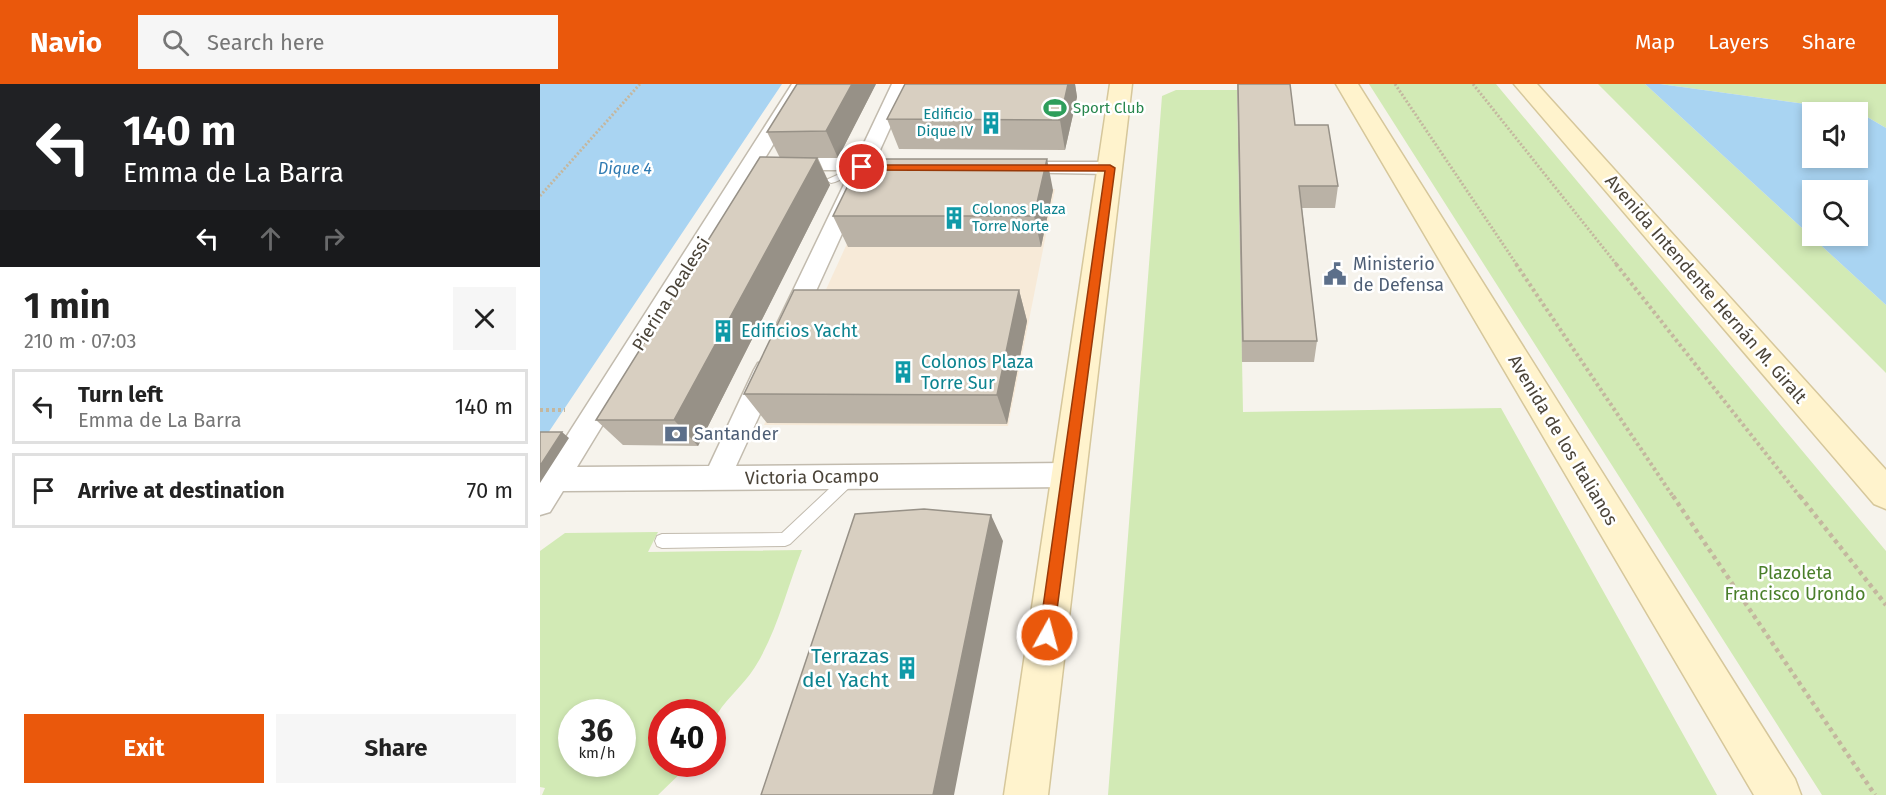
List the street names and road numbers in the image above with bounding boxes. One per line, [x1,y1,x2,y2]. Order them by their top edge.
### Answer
street label: Avenida Intendente Hernán M. Giralt [1601,170,1812,408]
street label: Pierina Dealessi [627,233,715,355]
street label: Avenida de los Italianos [1503,351,1623,529]
street label: Victoria Ocampo [745,465,879,489]

